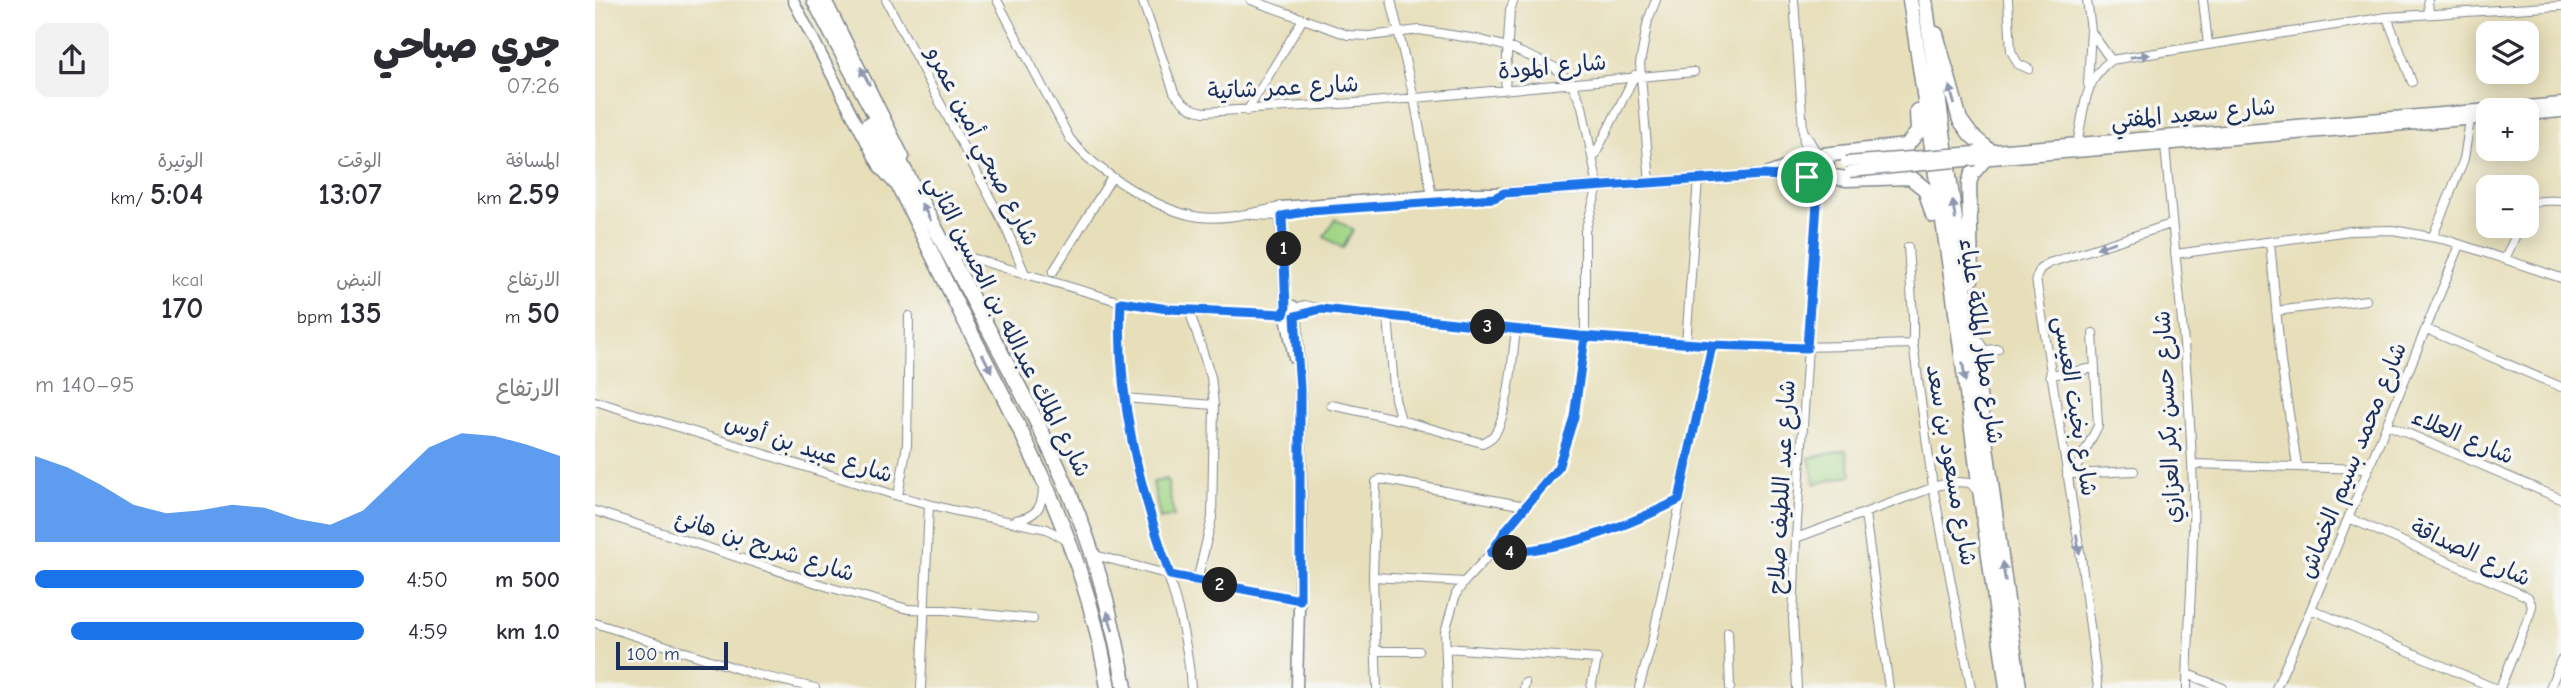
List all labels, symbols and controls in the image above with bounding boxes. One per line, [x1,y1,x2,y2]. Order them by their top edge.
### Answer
map controls [2476,21,2539,238]
button: layers [2476,21,2539,84]
button: share [35,23,109,97]
text: جري صباحي [373,24,560,68]
street label: شارع صبحي أمين عمرو [914,40,1045,253]
street label: شارع المودة [1497,48,1608,87]
one-way arrow [2129,50,2151,61]
one-way arrow [860,66,871,86]
street label: شارع عمر شاتية [1207,70,1359,107]
text: 07:26 [506,72,560,99]
one-way arrow [1947,84,1957,105]
street label: شارع سعيد المفتي [2110,93,2277,141]
button: + [2476,98,2539,161]
pin [1777,147,1837,207]
text: الوتيرة [157,150,203,172]
text: الوقت [337,150,382,172]
text: المسافة [506,150,560,172]
icon: arrive [1788,158,1826,196]
street label: شارع الملك عبدالله بن الحسين الثاني [914,171,1097,485]
button: − [2476,175,2539,238]
text: 5:04 [150,177,203,212]
text: 13:07 [318,177,382,212]
text: 2.59 [508,177,560,212]
text: /km [110,187,150,209]
text: km [477,187,508,209]
one-way arrow [1948,199,1959,221]
one-way arrow [921,202,932,222]
pin: 1 [1267,232,1301,266]
street label: شارع مطار الملكة علياء [1952,236,2009,446]
text: 1 [1280,237,1287,259]
one-way arrow [2096,240,2117,251]
text: kcal [171,269,203,291]
text: النبض [336,269,382,291]
text: الارتفاع [507,269,560,291]
text: 170 [161,291,203,326]
text: 135 [339,296,382,331]
text: 50 [527,296,560,331]
text: bpm [297,306,339,328]
text: m [505,306,527,328]
pin: 3 [1471,310,1505,344]
street label: شارع حسن بكر العزازي [2148,310,2190,524]
street label: شارع بخيت العيسى [2046,314,2103,498]
text: 3 [1483,315,1492,337]
street label: شارع محمد بسيم الخماش [2293,338,2416,584]
one-way arrow [981,353,992,373]
one-way arrow [1958,361,1969,383]
street label: شارع مسعود بن سعد [1919,362,1983,568]
text: 95–140 m [35,371,134,398]
text: الارتفاع [496,375,560,402]
street label: شارع عبد اللطيف صلاح [1762,379,1803,595]
street label: شارع العلاء [2407,403,2518,472]
street label: شارع عبيد بن أوس [721,408,896,490]
street label: شارع شريح بن هانئ [671,504,858,589]
street label: شارع الصداقة [2406,513,2535,594]
one-way arrow [2073,533,2084,555]
pin: 4 [1493,536,1527,570]
text: 4 [1505,541,1514,563]
one-way arrow [1998,561,2009,583]
text: 4:50 [406,566,448,593]
text: 500 m [495,566,560,593]
pin: 2 [1203,568,1237,602]
text: 2 [1215,573,1224,595]
one-way arrow [1105,611,1115,632]
text: 4:59 [408,618,448,645]
text: 1.0 km [496,618,560,645]
scale bar [616,639,728,671]
text: 100 m [627,643,680,665]

